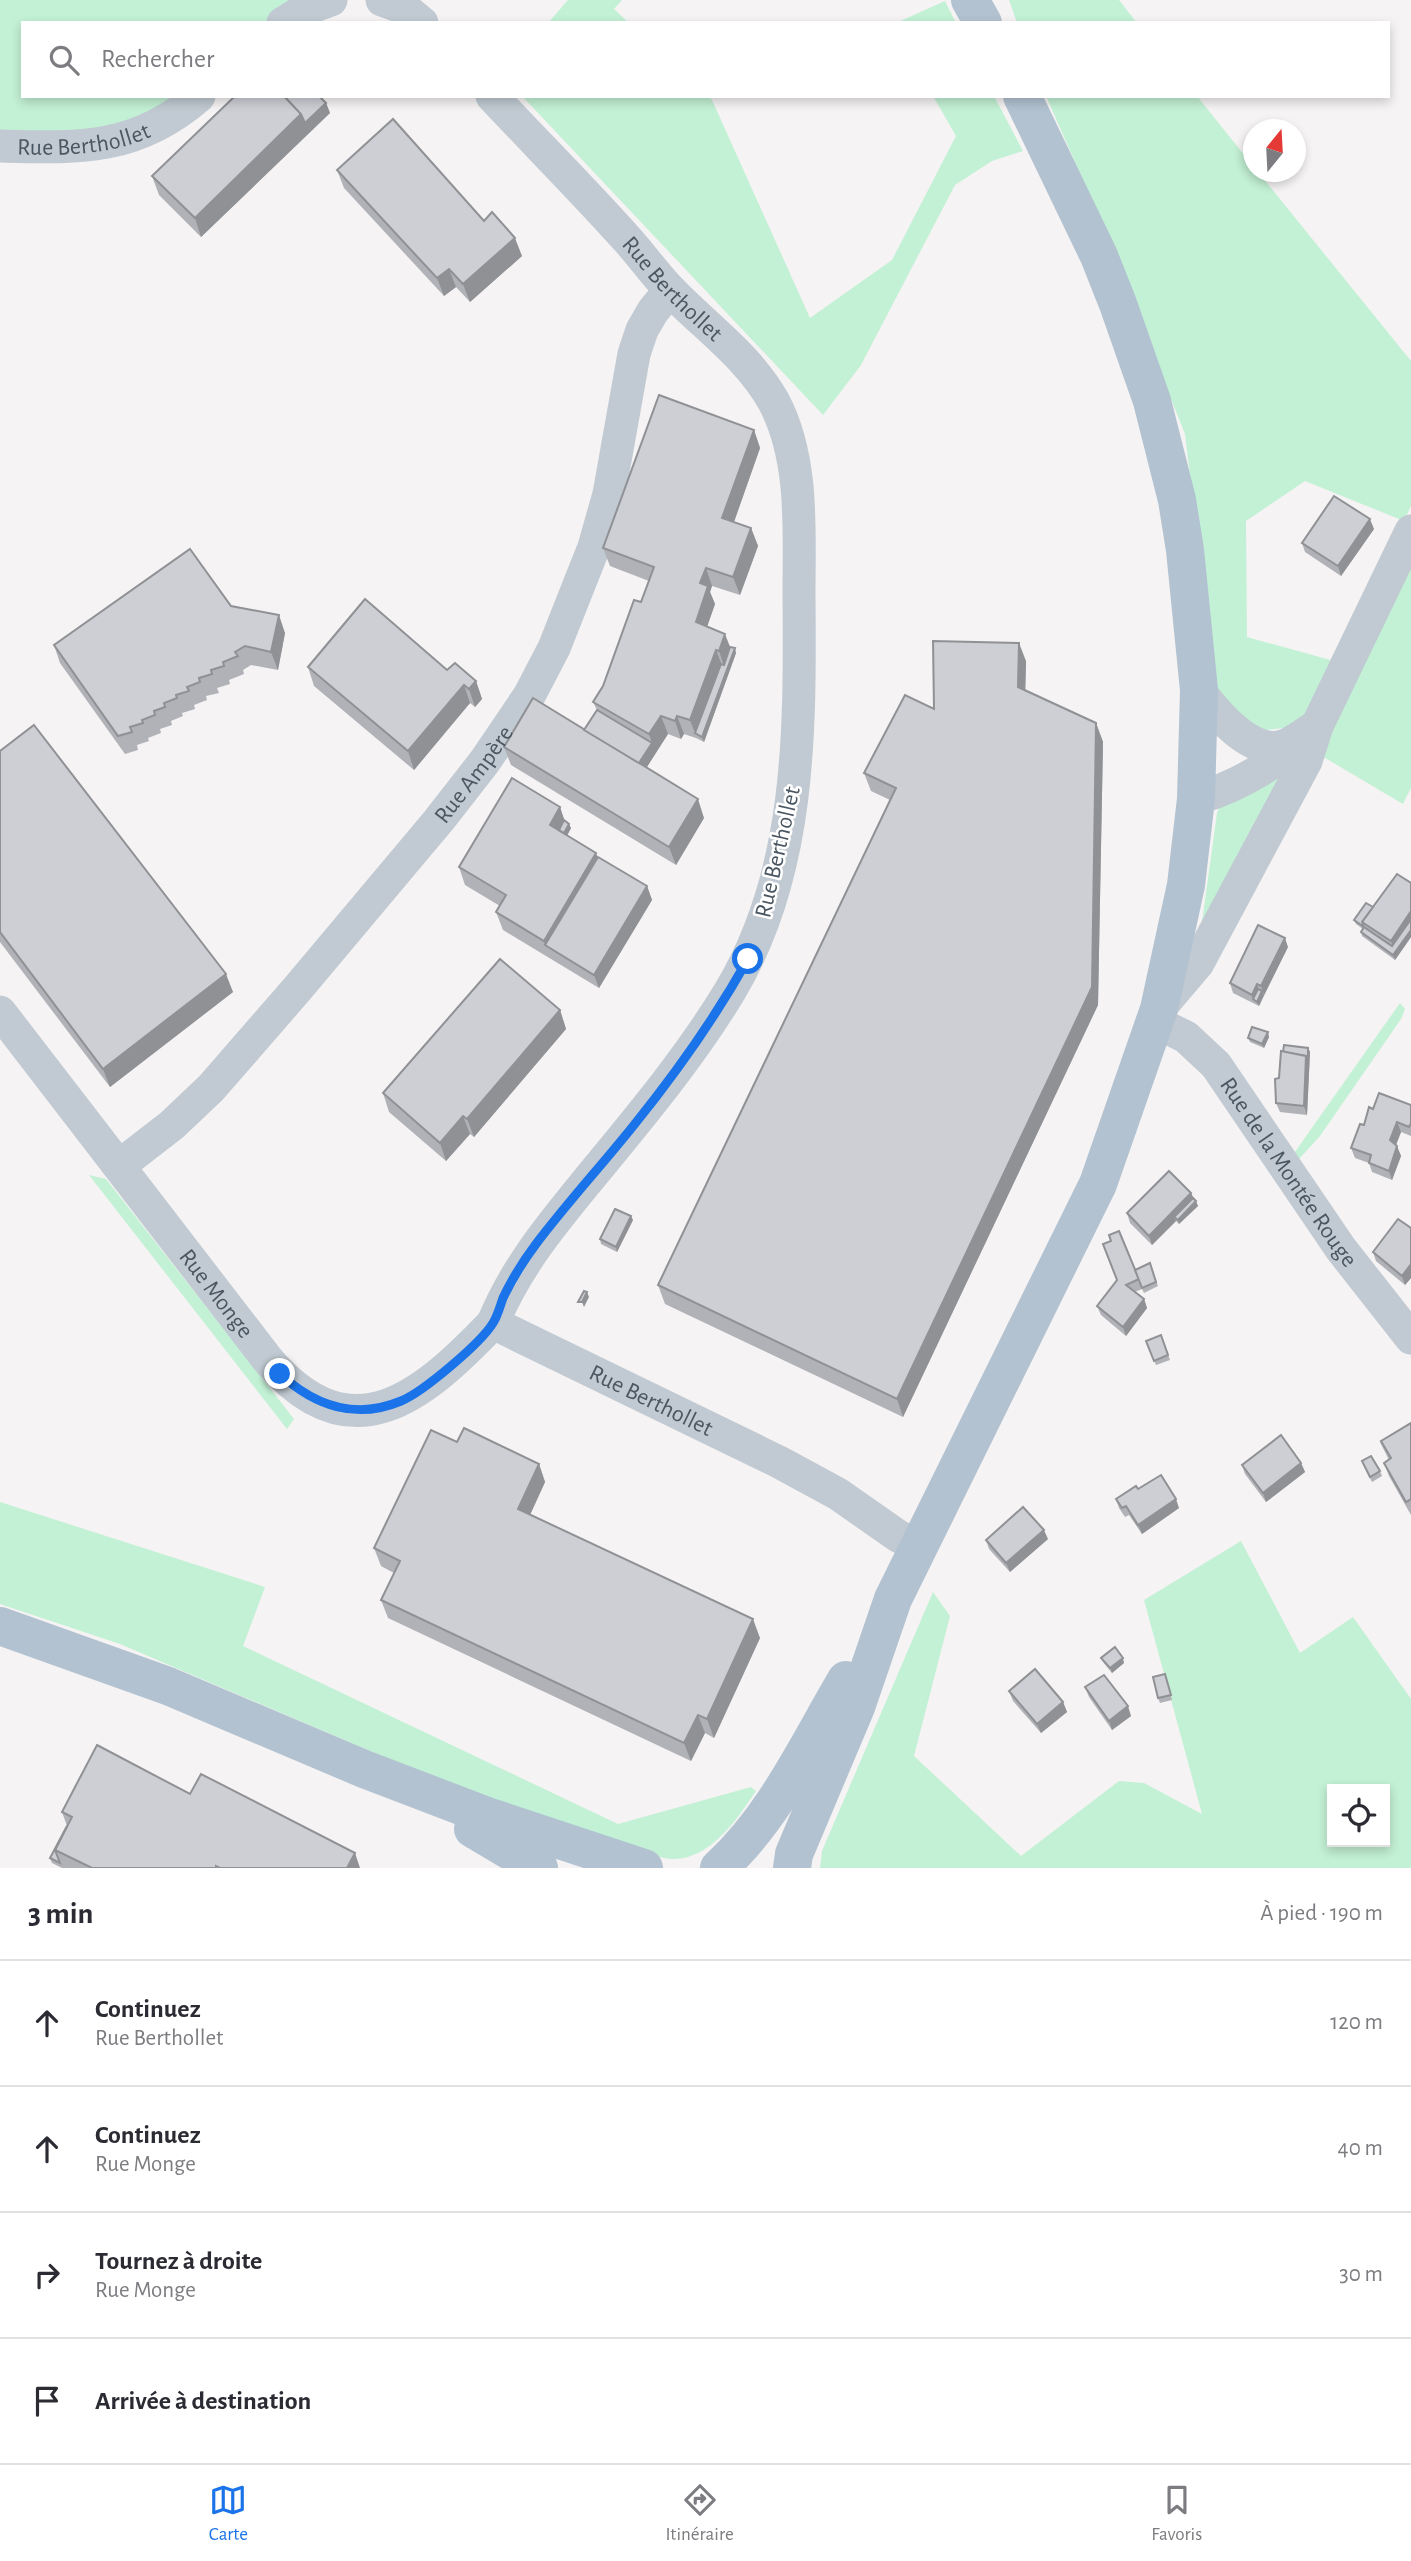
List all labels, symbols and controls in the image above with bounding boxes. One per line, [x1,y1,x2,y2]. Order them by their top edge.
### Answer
search box [21,21,1390,98]
icon: search [45,41,83,79]
text: Rechercher [101,46,214,72]
street label: Rue Berthollet [17,119,154,160]
north arrow [1243,119,1306,182]
street label: Rue Berthollet [617,232,727,346]
street label: Rue Ampère [430,722,518,828]
street label: Rue Berthollet [751,784,805,920]
route start [732,943,763,974]
street label: Rue de la Montée Rouge [1215,1073,1361,1272]
street label: Rue Monge [174,1245,257,1343]
route end [264,1358,295,1389]
street label: Rue Berthollet [585,1361,717,1441]
map controls [1327,1784,1390,1847]
button: locate [1327,1784,1390,1847]
text: 3 min [28,1899,93,1929]
text: À pied · 190 m [1260,1902,1383,1925]
text: Continuez [95,1996,201,2022]
icon: ahead [28,2004,66,2042]
text: 120 m [1330,2011,1383,2034]
text: Rue Berthollet [95,2027,223,2050]
text: Continuez [95,2122,201,2148]
icon: ahead [28,2130,66,2168]
text: 40 m [1338,2137,1383,2160]
text: Rue Monge [95,2153,196,2176]
text: Tournez à droite [95,2248,262,2274]
icon: right [28,2256,66,2294]
text: 30 m [1339,2263,1383,2286]
text: Rue Monge [95,2279,196,2302]
icon: arrive [28,2382,66,2420]
text: Arrivée à destination [95,2388,311,2414]
tab: Carte [209,2481,248,2546]
tab: Itinéraire [665,2481,734,2546]
tab: Favoris [1151,2481,1202,2546]

